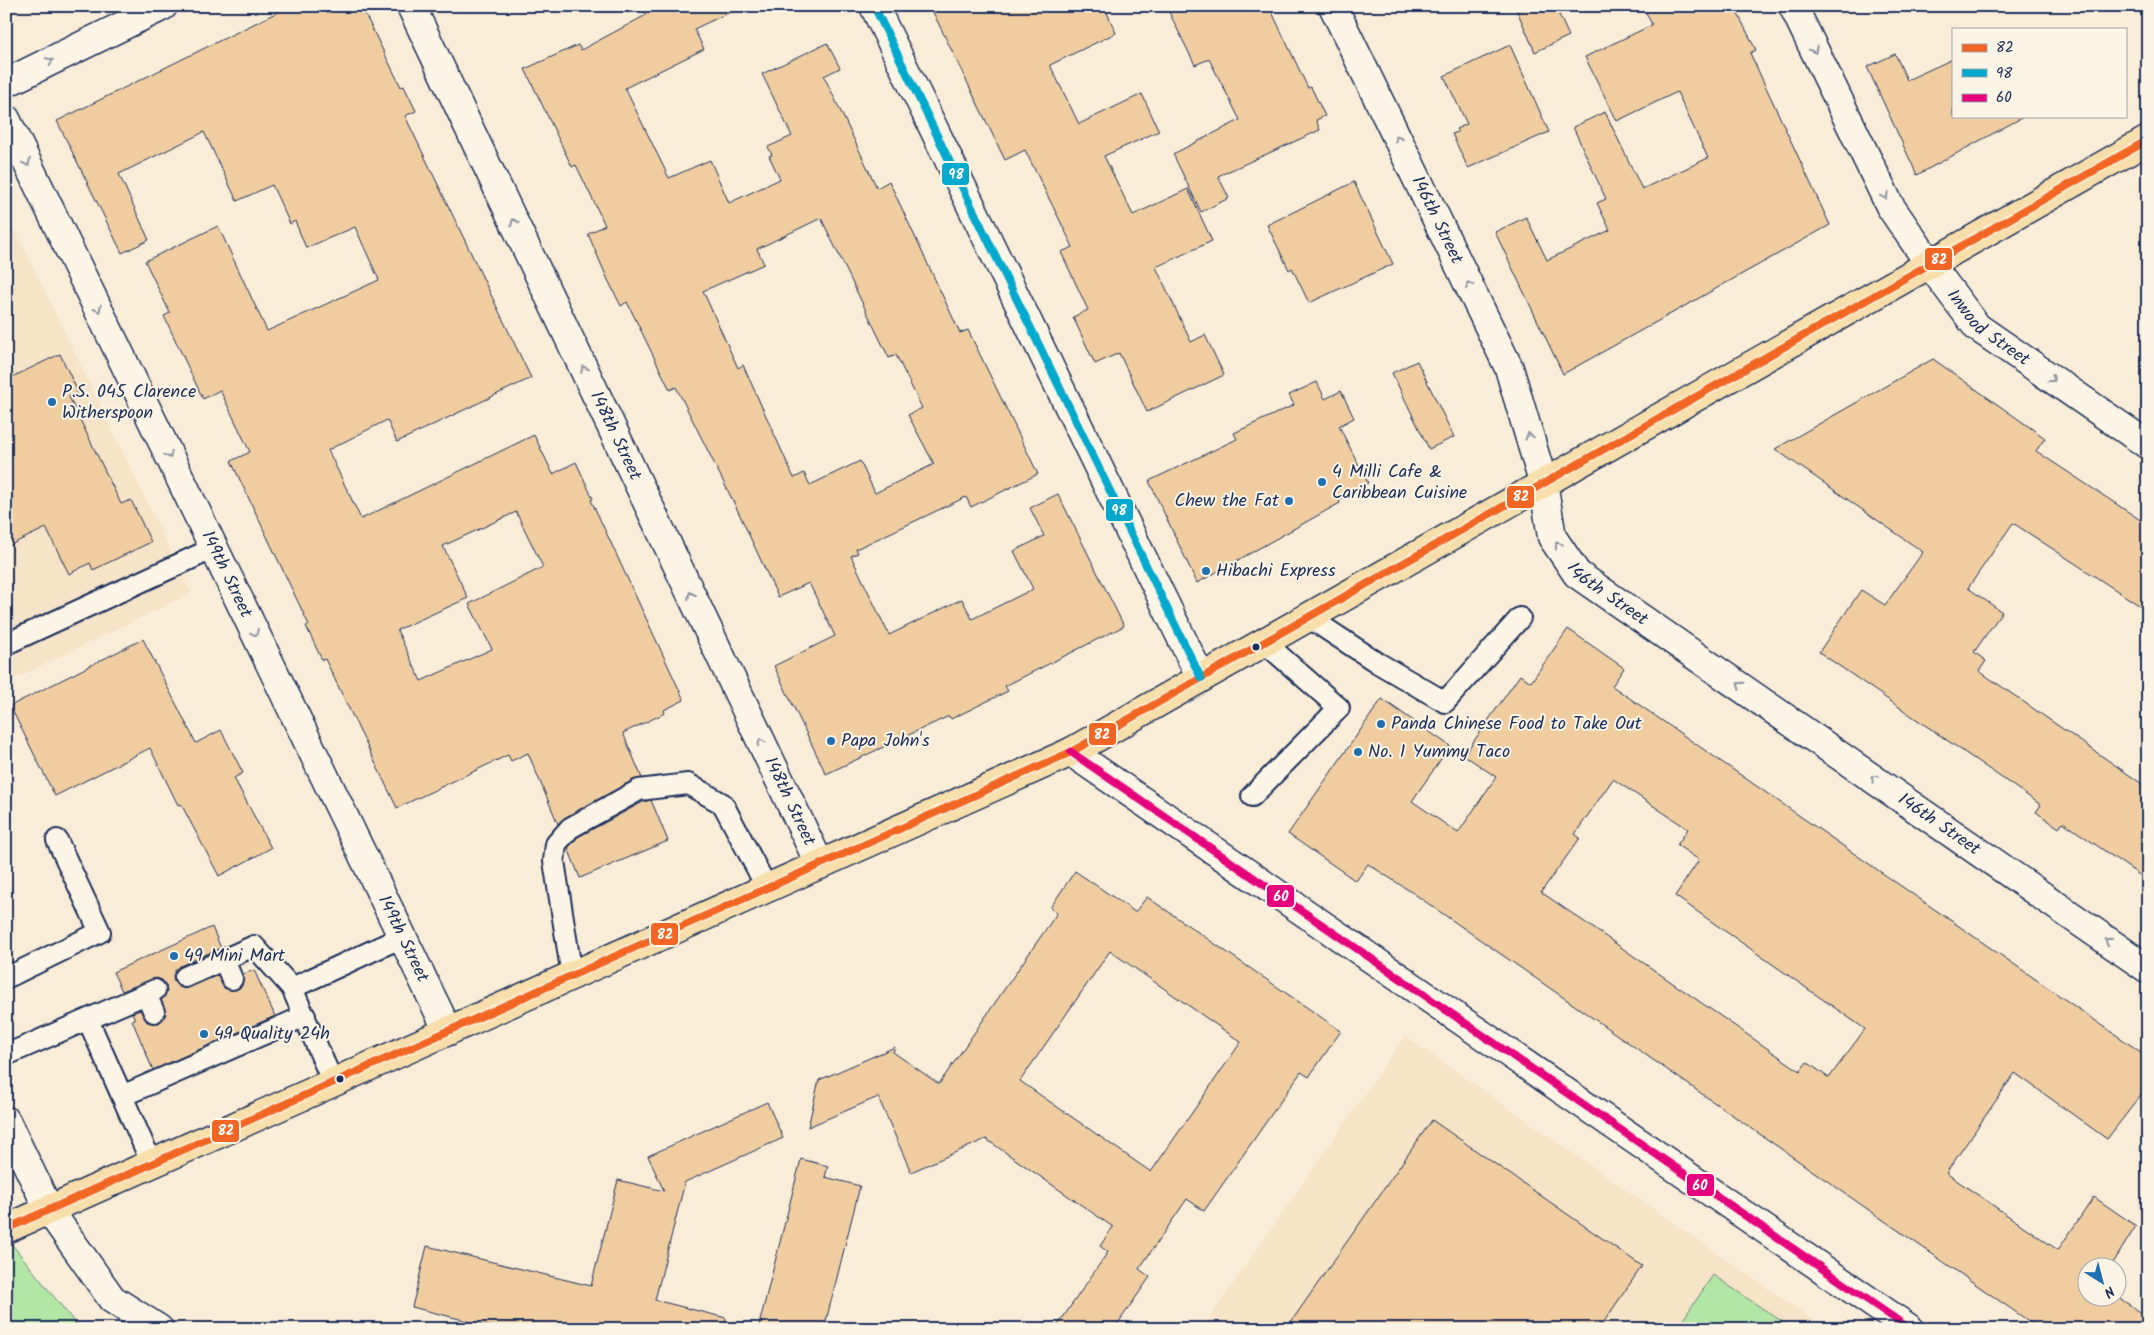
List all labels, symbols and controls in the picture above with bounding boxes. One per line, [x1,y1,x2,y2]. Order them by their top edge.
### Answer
legend [1952,28,2126,118]
text: 82 [1996,36,2014,60]
one-way arrow [1808,45,1818,54]
one-way arrow [45,57,54,67]
text: 98 [1996,62,2013,86]
text: 60 [1996,86,2012,110]
one-way arrow [1394,135,1404,144]
one-way arrow [21,158,32,167]
line badge: 98 [941,162,970,186]
text: 98 [948,164,964,186]
street label: 146th Street [1403,171,1471,270]
one-way arrow [1879,191,1889,200]
one-way arrow [511,219,521,228]
line badge: 82 [1924,247,1953,271]
text: 82 [1931,249,1947,271]
one-way arrow [1465,281,1475,290]
street label: Inwood Street [1939,283,2037,374]
one-way arrow [92,304,103,313]
one-way arrow [580,365,590,374]
one-way arrow [2046,373,2056,382]
place label: P.S. 045 Clarence Witherspoon [62,378,196,428]
street label: 148th Street [582,386,650,486]
marker: P.S. 045 Clarence Witherspoon [46,396,58,408]
one-way arrow [1524,432,1534,440]
one-way arrow [163,450,173,459]
place label: 4 Milli Cafe & Caribbean Cuisine [1332,458,1467,508]
marker: 4 Milli Cafe & Caribbean Cuisine [1316,476,1328,488]
line badge: 82 [1506,485,1535,509]
text: 82 [1513,486,1529,508]
place label: Chew the Fat [1174,487,1280,516]
marker: Chew the Fat [1283,495,1295,507]
line badge: 98 [1105,498,1134,522]
text: 98 [1111,500,1127,522]
street label: 149th Street [193,526,261,624]
one-way arrow [1555,541,1564,551]
street label: 146th Street [1559,556,1655,634]
place label: Hibachi Express [1216,557,1336,586]
marker: Hibachi Express [1200,565,1212,577]
one-way arrow [687,591,698,600]
one-way arrow [249,628,259,637]
unlabelled marker [1251,642,1261,652]
one-way arrow [1737,682,1746,691]
place label: Panda Chinese Food to Take Out [1391,710,1643,739]
marker: Panda Chinese Food to Take Out [1375,718,1387,730]
line badge: 82 [1088,722,1117,746]
text: 82 [1094,724,1110,746]
place label: Papa John's [841,727,930,756]
marker: Papa John's [825,735,837,747]
one-way arrow [757,738,767,747]
place label: No. 1 Yummy Taco [1368,738,1510,767]
marker: No. 1 Yummy Taco [1352,746,1364,758]
street label: 148th Street [756,752,824,852]
one-way arrow [1870,775,1880,784]
street label: 146th Street [1892,785,1987,864]
line badge: 60 [1266,884,1295,908]
text: 60 [1274,886,1289,908]
street label: 149th Street [370,890,437,988]
line badge: 82 [650,922,679,946]
text: 82 [657,924,673,946]
one-way arrow [2104,938,2114,947]
place label: 49 Mini Mart [184,942,286,971]
marker: 49 Mini Mart [168,950,180,962]
place label: 49 Quality 24h [214,1020,330,1049]
marker: 49 Quality 24h [198,1028,210,1040]
unlabelled marker [335,1074,345,1084]
line badge: 82 [211,1119,240,1143]
text: 82 [218,1120,234,1142]
line badge: 60 [1686,1173,1715,1197]
text: 60 [1693,1175,1708,1197]
north arrow [2076,1258,2126,1308]
text: N [2099,1280,2119,1303]

